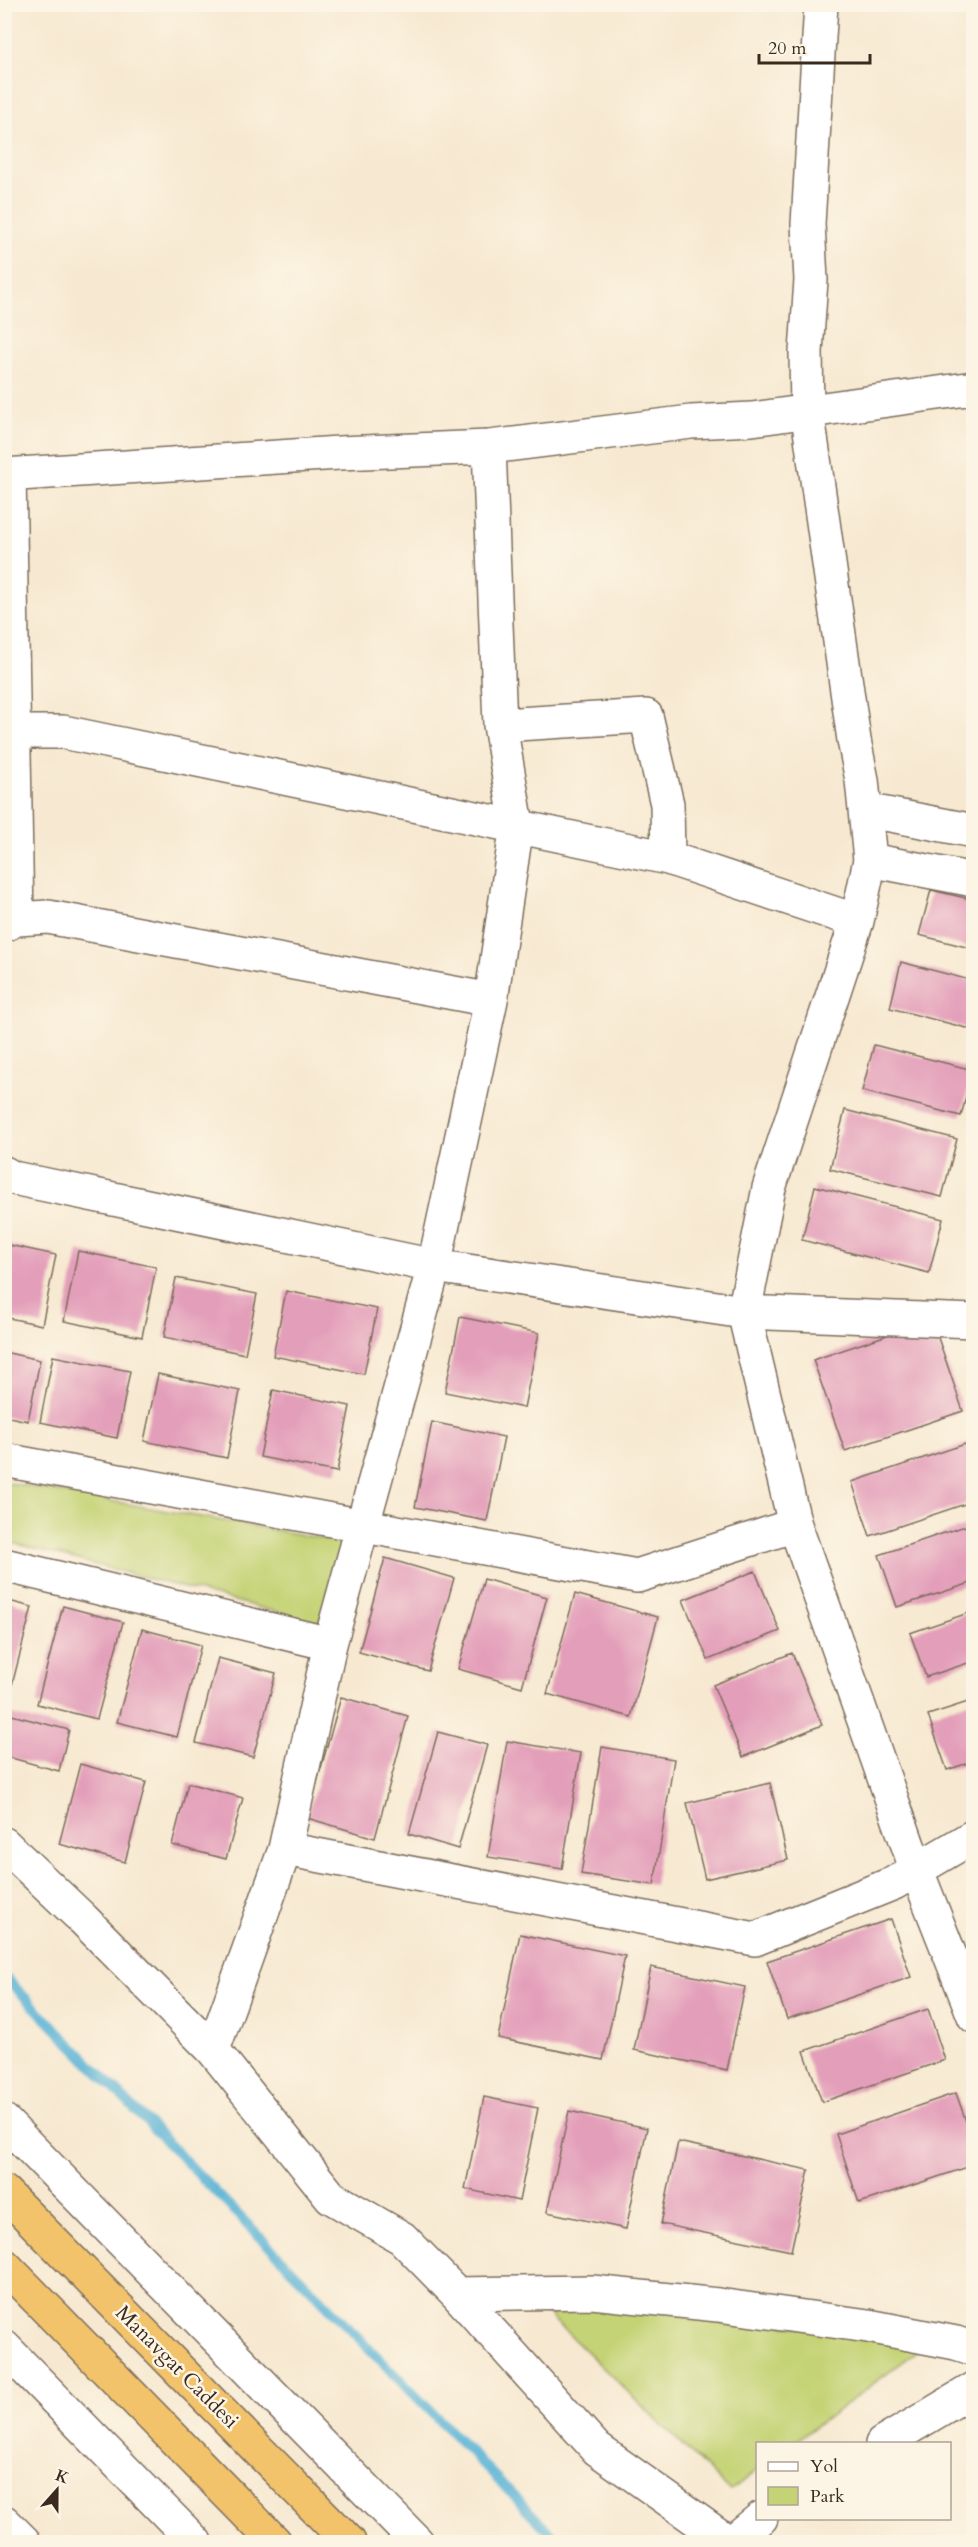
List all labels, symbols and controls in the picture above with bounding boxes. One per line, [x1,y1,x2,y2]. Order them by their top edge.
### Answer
scale bar [759,27,870,65]
text: 20 m [768,36,807,61]
street label: Manavgat Caddesi [109,2299,245,2435]
legend [756,2442,951,2520]
text: Yol [810,2454,838,2479]
north arrow [27,2460,87,2520]
text: K [52,2464,72,2490]
text: Park [810,2484,845,2509]

